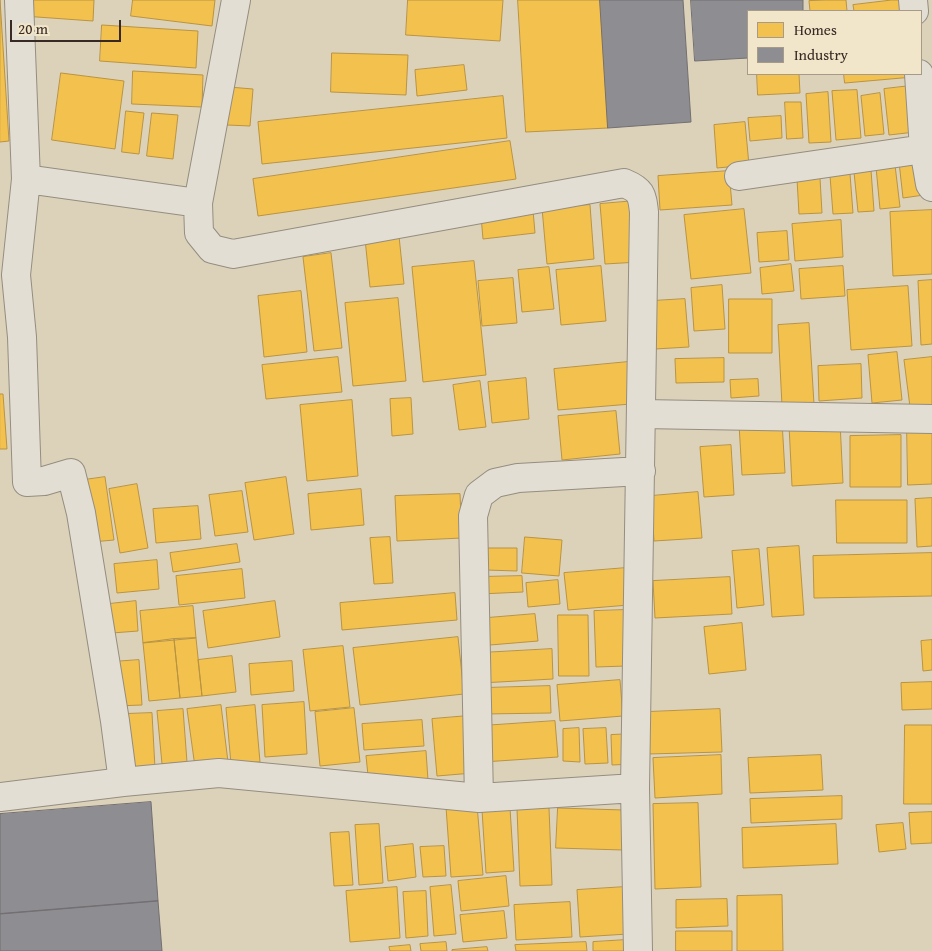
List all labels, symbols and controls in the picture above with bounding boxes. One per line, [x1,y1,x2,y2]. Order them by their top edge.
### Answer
scale bar [12,10,124,42]
legend [747,10,922,75]
text: 20 m [18,18,48,39]
text: Homes [794,19,837,40]
text: Industry [794,44,848,65]

